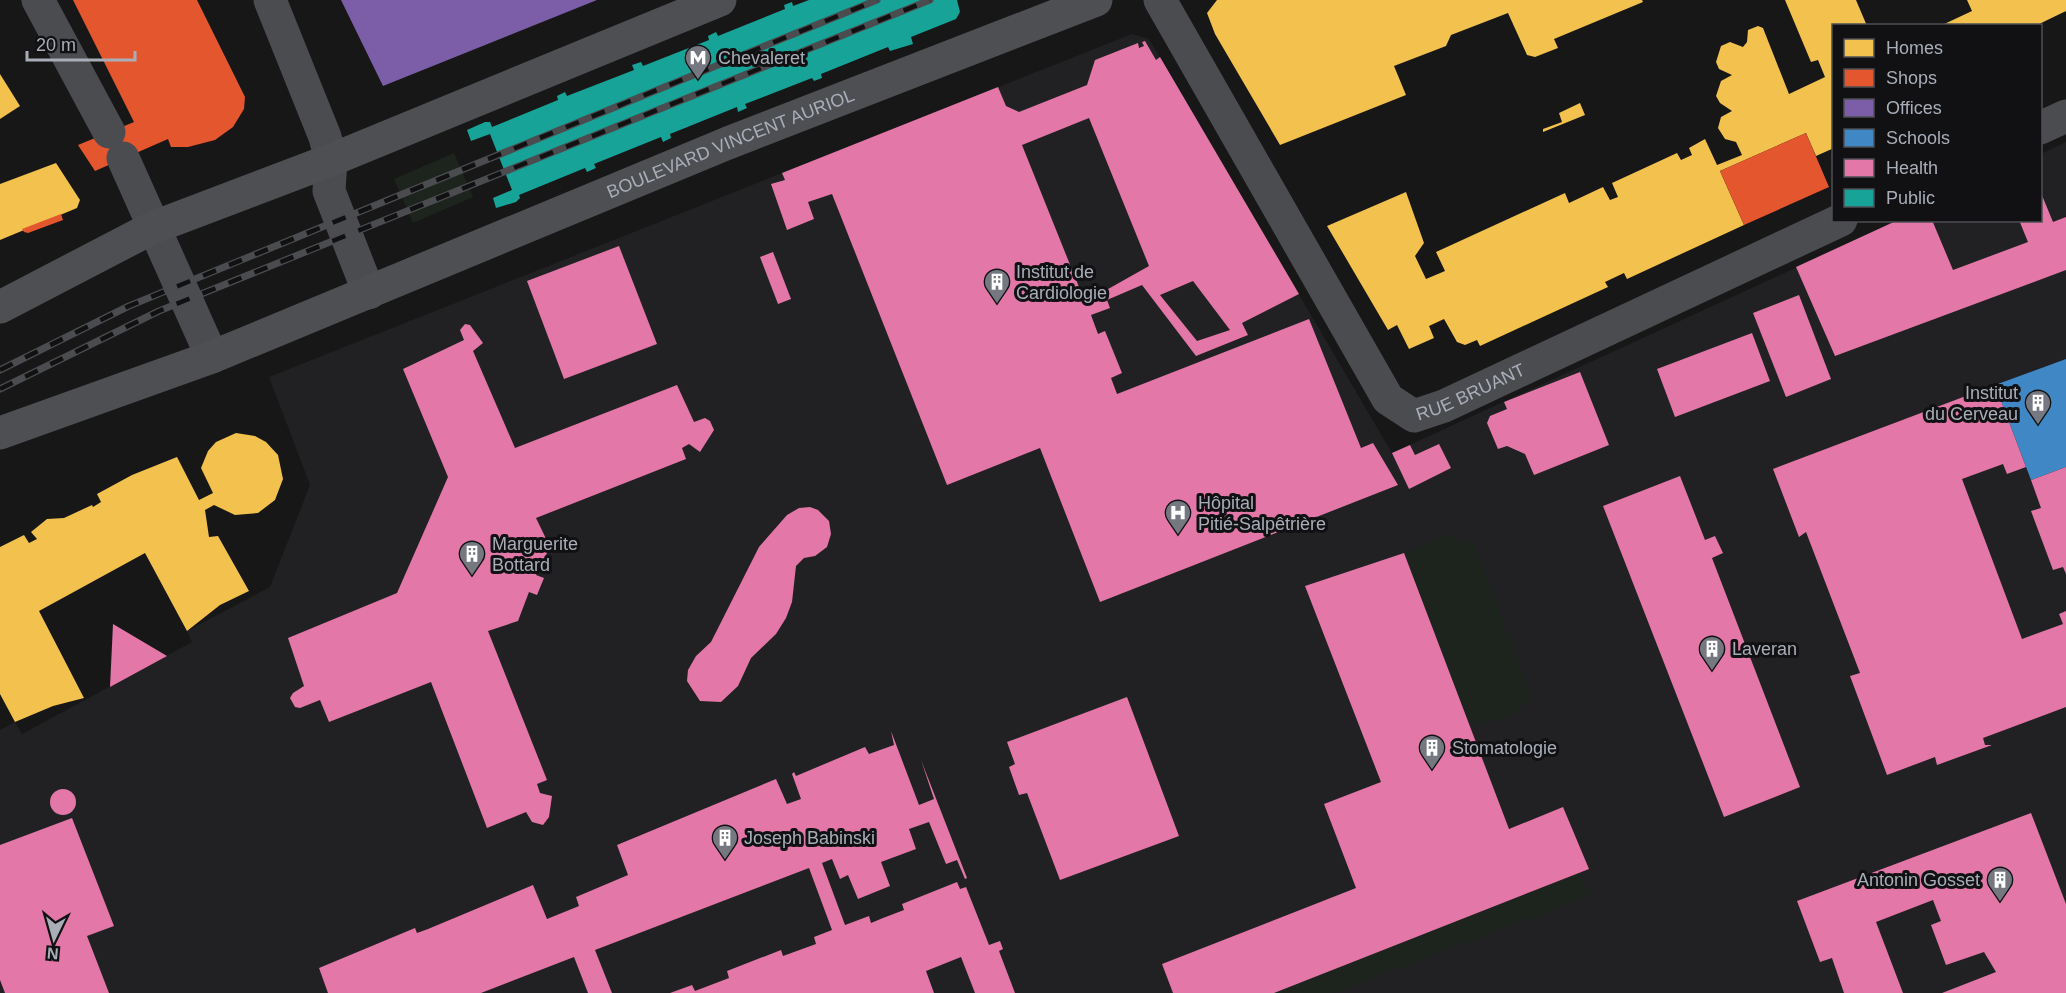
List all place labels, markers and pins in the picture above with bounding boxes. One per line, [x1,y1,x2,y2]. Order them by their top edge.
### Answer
metro station icon: Chevaleret [683,43,713,81]
place label: Chevaleret [718,48,805,68]
place label: Institut de Cardiologie [1016,262,1107,303]
building icon: Institut de Cardiologie [982,267,1012,305]
place label: Institut du Cerveau [1925,383,2018,424]
building icon: Institut du Cerveau [2023,388,2053,426]
place label: Hôpital Pitié-Salpêtrière [1198,493,1326,534]
hospital icon: Hôpital Pitié-Salpêtrière [1163,498,1193,536]
place label: Marguerite Bottard [492,534,578,575]
building icon: Marguerite Bottard [457,539,487,577]
building icon: Laveran [1697,634,1727,672]
place label: Laveran [1732,639,1797,659]
building icon: Stomatologie [1417,733,1447,771]
place label: Stomatologie [1452,738,1557,758]
building icon: Joseph Babinski [710,823,740,861]
place label: Joseph Babinski [744,828,875,848]
building icon: Antonin Gosset [1985,865,2015,903]
place label: Antonin Gosset [1857,870,1980,890]

